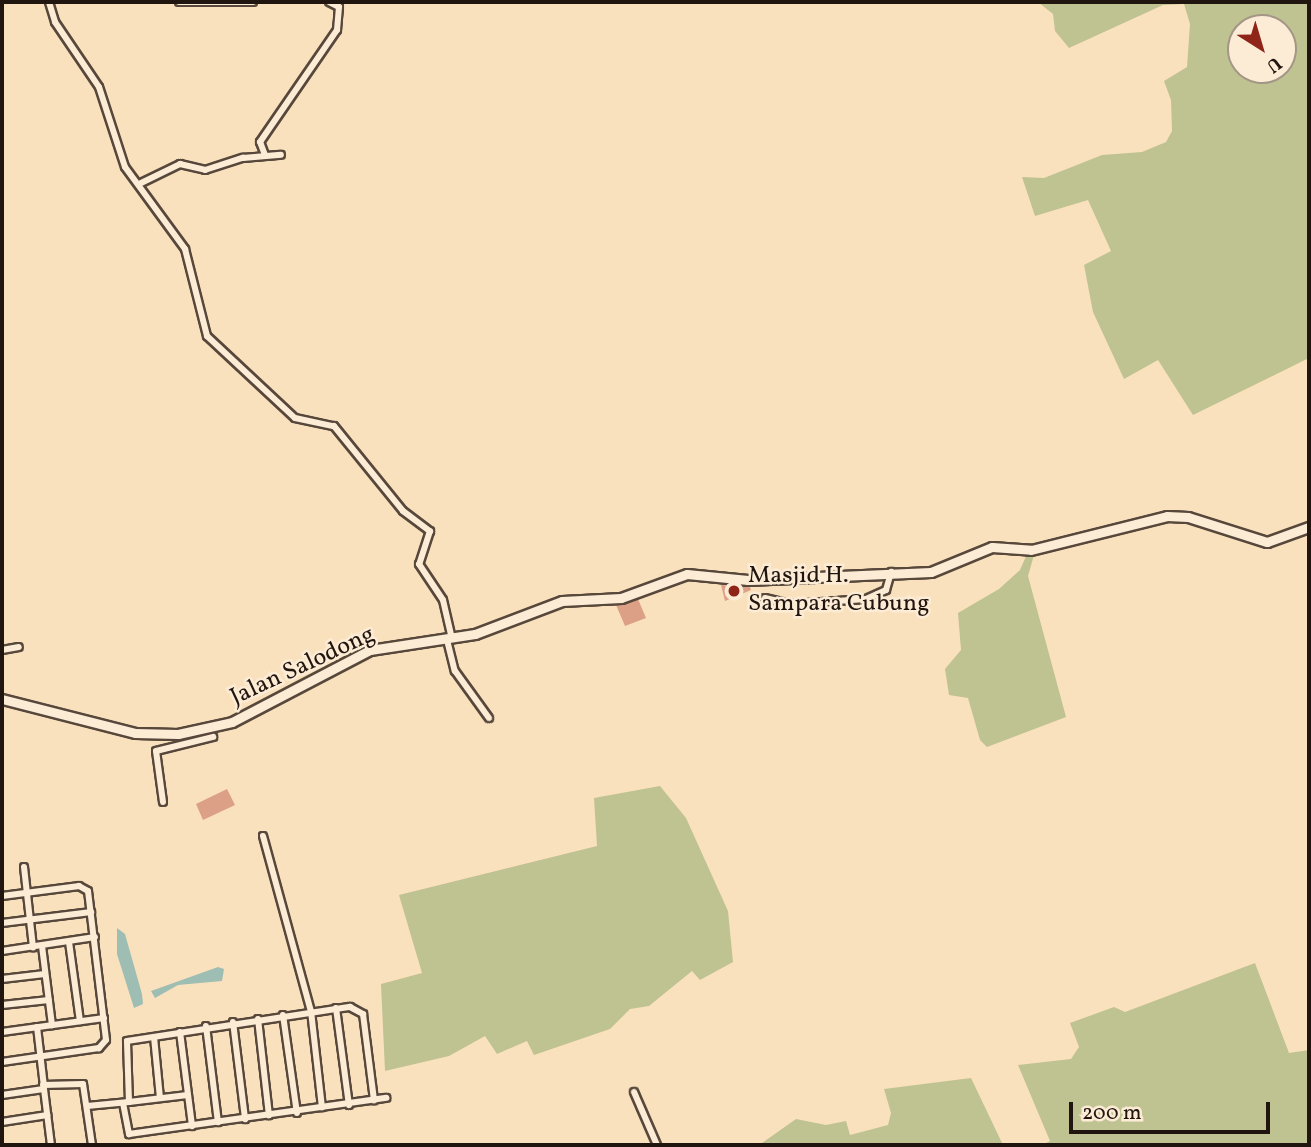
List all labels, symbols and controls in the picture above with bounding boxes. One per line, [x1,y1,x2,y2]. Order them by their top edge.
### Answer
north arrow [1227,14,1297,84]
text: U [1260,50,1286,78]
place label: Masjid H. Sampara Cubung [748,563,929,619]
marker: Masjid H. Sampara Cubung [726,583,742,599]
street label: Jalan Salodong [226,621,380,713]
scale bar [1073,1088,1274,1132]
text: 200 m [1082,1099,1142,1128]

